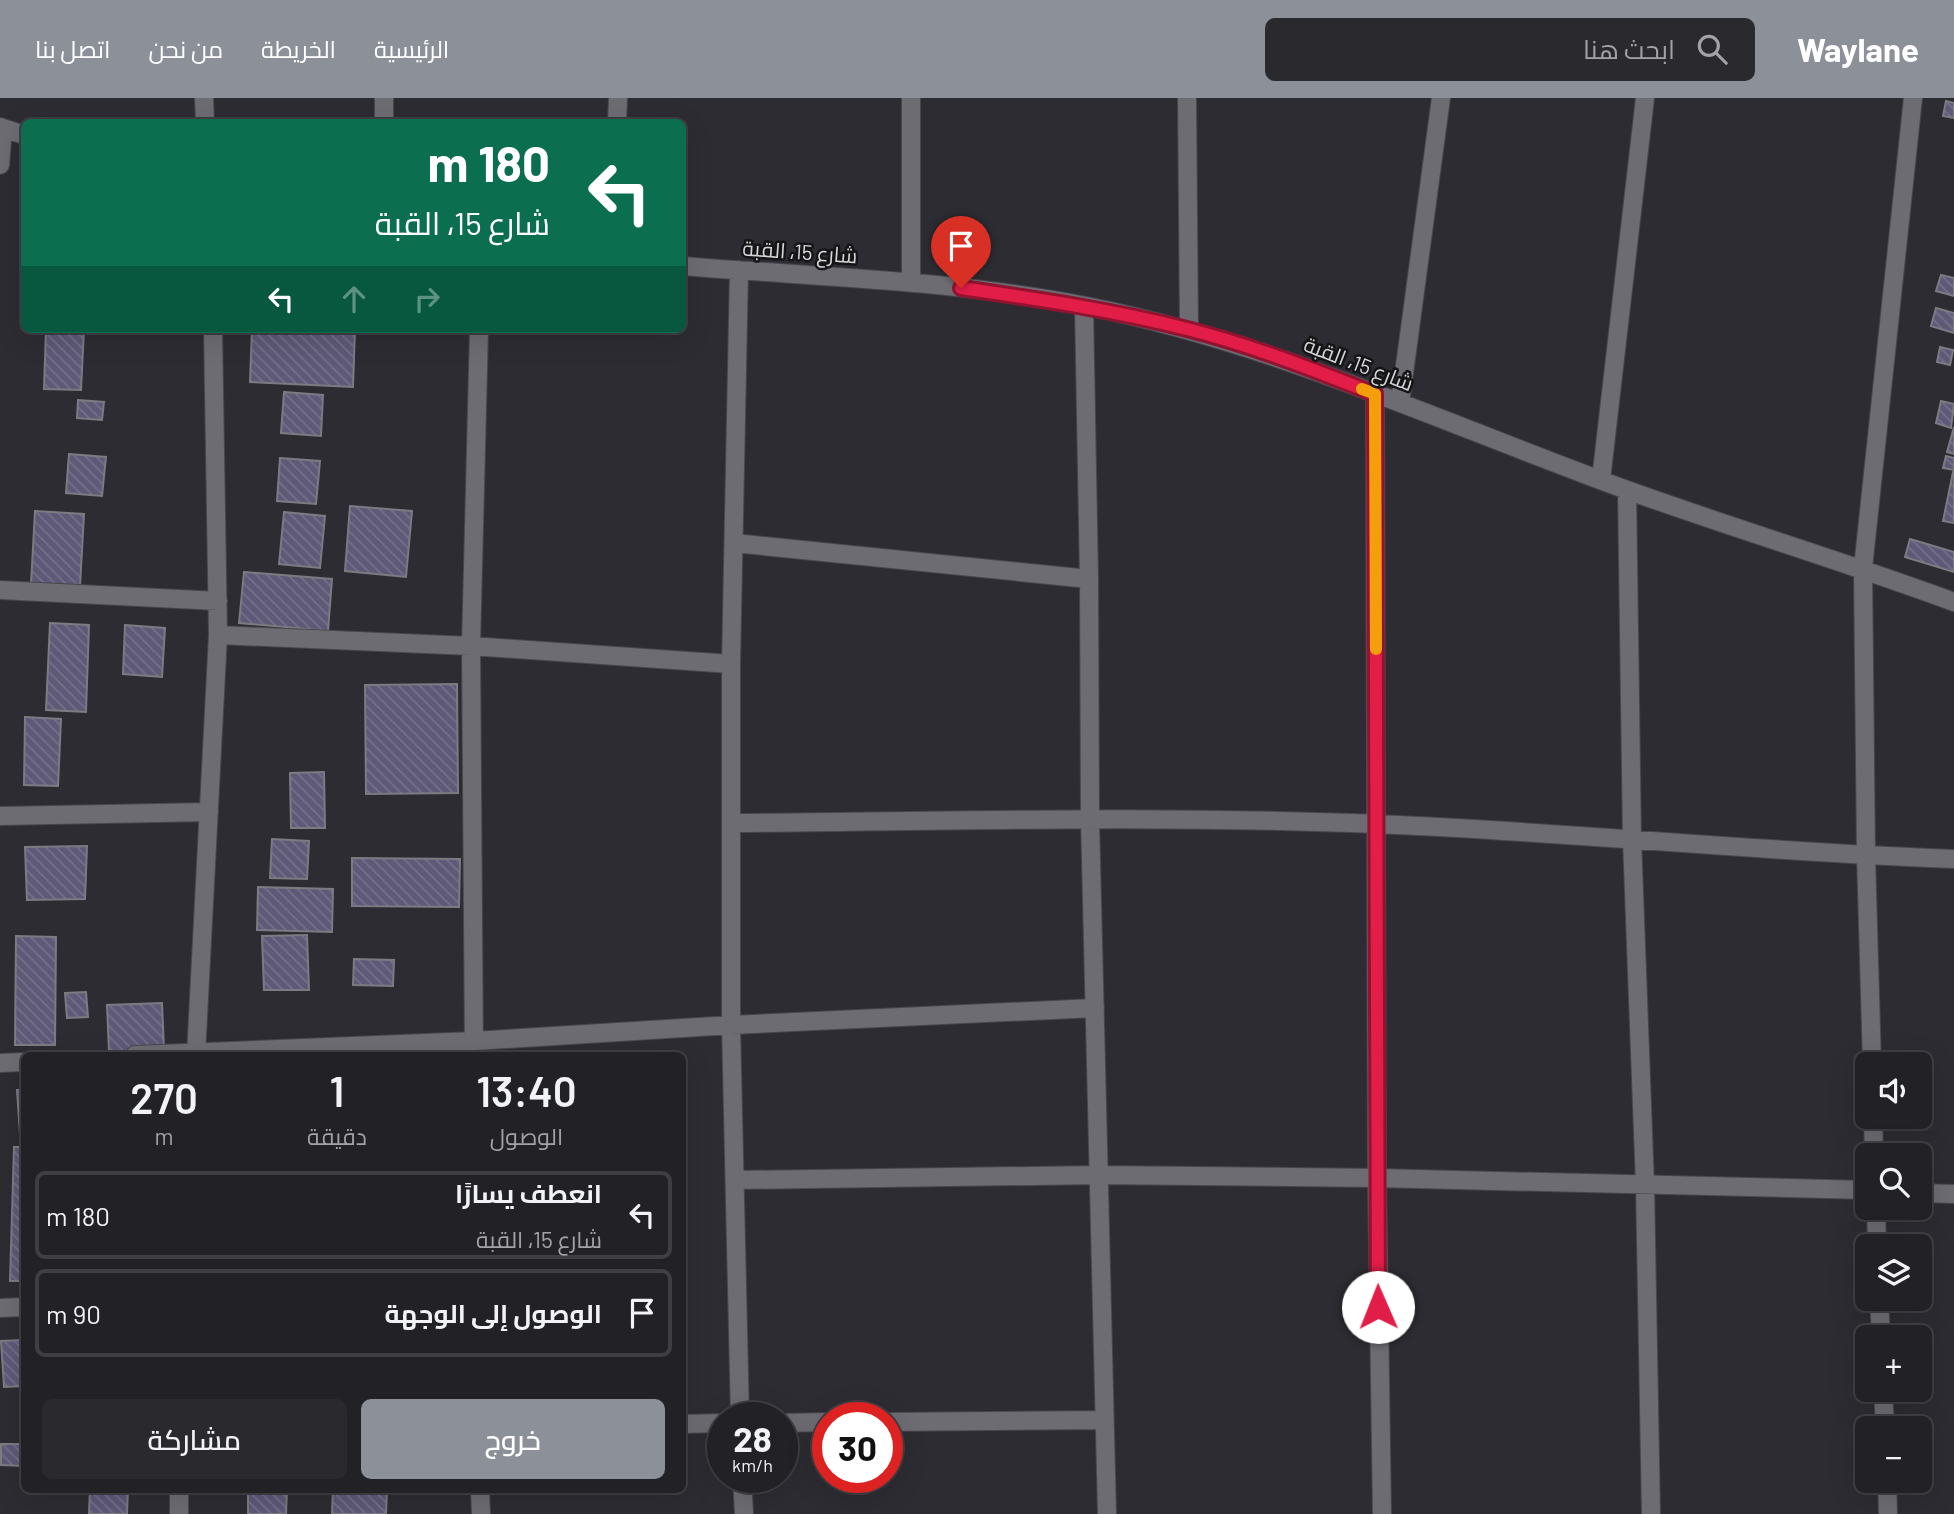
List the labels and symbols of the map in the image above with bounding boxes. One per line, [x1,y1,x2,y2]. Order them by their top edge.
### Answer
pin [931,216,991,288]
street label: شارع 15، القبة [742,235,858,270]
street label: شارع 15، القبة [1300,331,1417,398]
position arrow [1341,1270,1415,1344]
speed limit sign: 30 [812,1402,903,1493]

